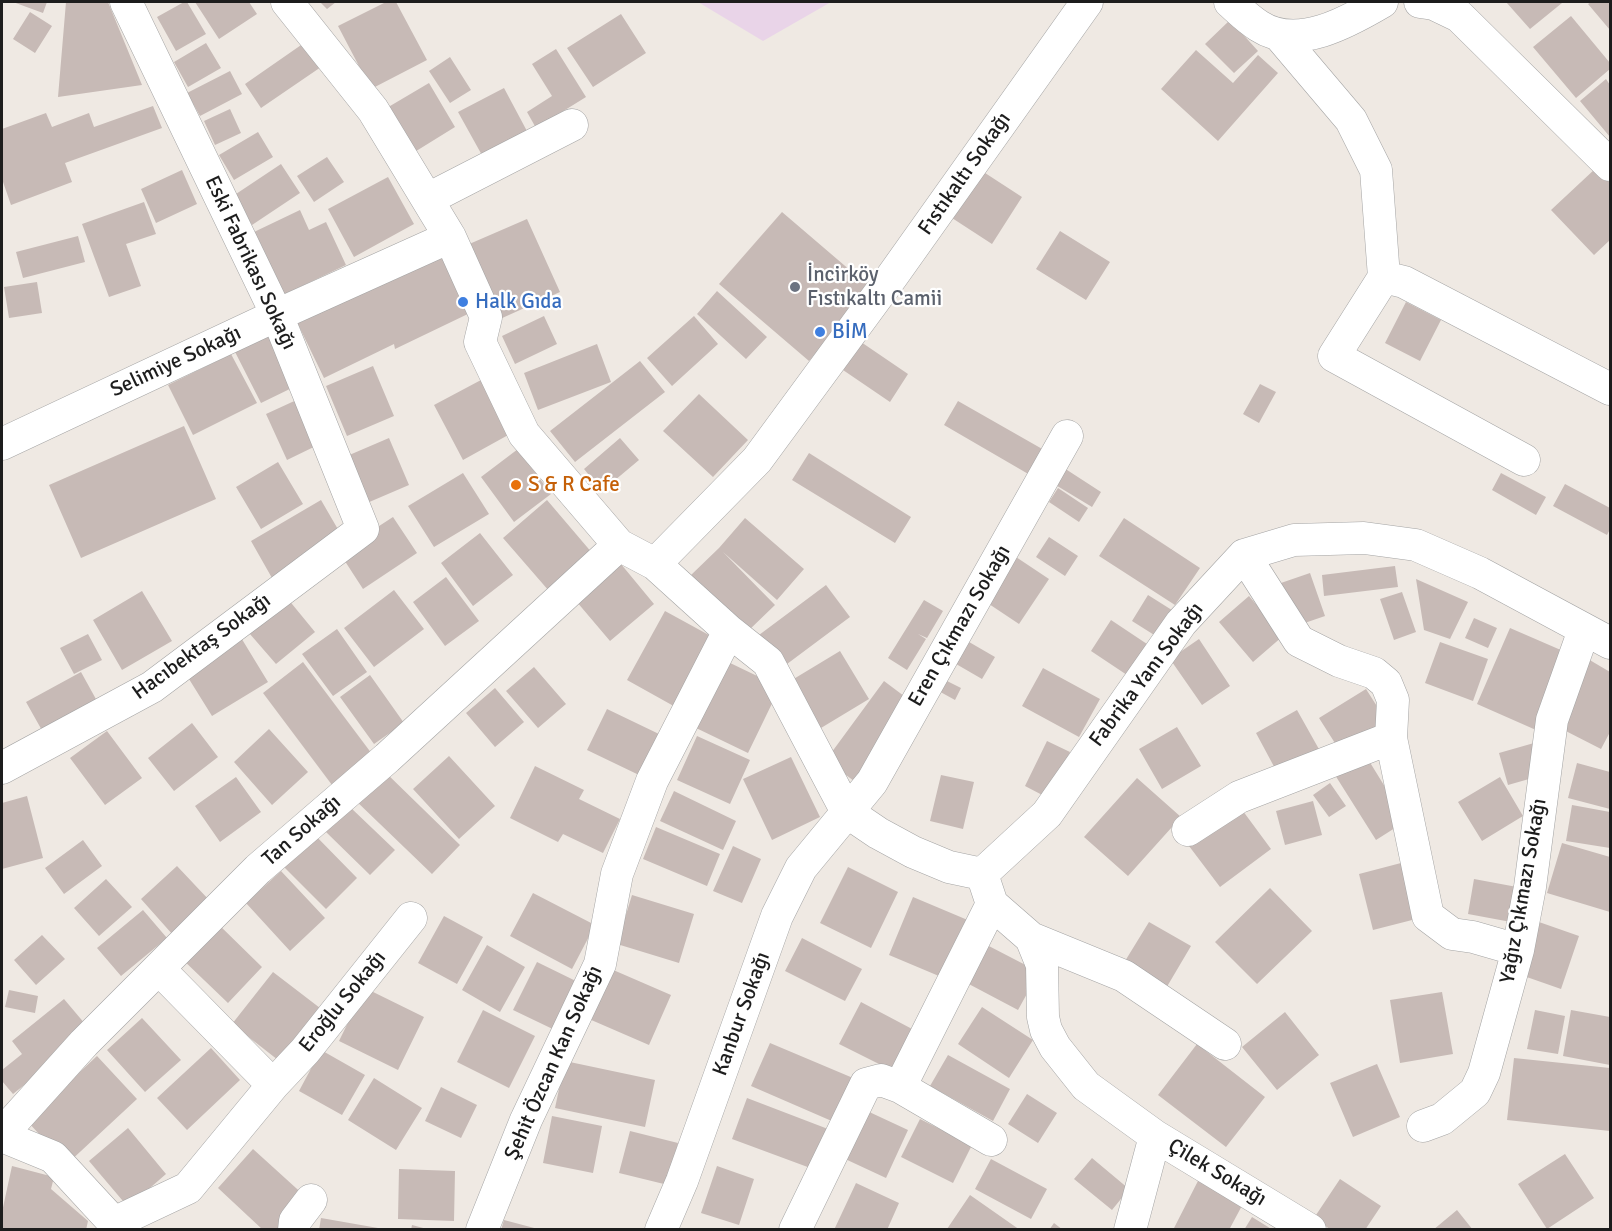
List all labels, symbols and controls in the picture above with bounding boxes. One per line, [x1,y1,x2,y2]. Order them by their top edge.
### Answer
street label: Fıstıkaltı Sokağı [913,108,1017,240]
street label: Eski Fabrikası Sokağı [199,172,301,354]
place label: İncirköy Fıstıkaltı Camii [807,262,942,312]
marker: İncirköy Fıstıkaltı Camii [788,280,802,294]
place label: Halk Gıda [475,289,562,315]
marker: Halk Gıda [456,295,470,309]
place label: BİM [832,319,868,345]
street label: Selimiye Sokağı [107,321,245,403]
marker: BİM [813,325,827,339]
place label: S & R Cafe [528,472,620,498]
marker: S & R Cafe [509,478,523,492]
street label: Eren Çıkmazı Sokağı [904,541,1016,711]
street label: Hacıbektaş Sokağı [128,588,276,706]
street label: Fabrika Yanı Sokağı [1085,598,1209,752]
street label: Tan Sokağı [258,790,346,872]
street label: Yağız Çıkmazı Sokağı [1495,797,1553,985]
street label: Eroğlu Sokağı [294,946,392,1058]
street label: Kanbur Sokağı [708,949,776,1079]
street label: Şehit Özcan Kan Sokağı [500,962,608,1164]
street label: Çilek Sokağı [1163,1134,1271,1212]

